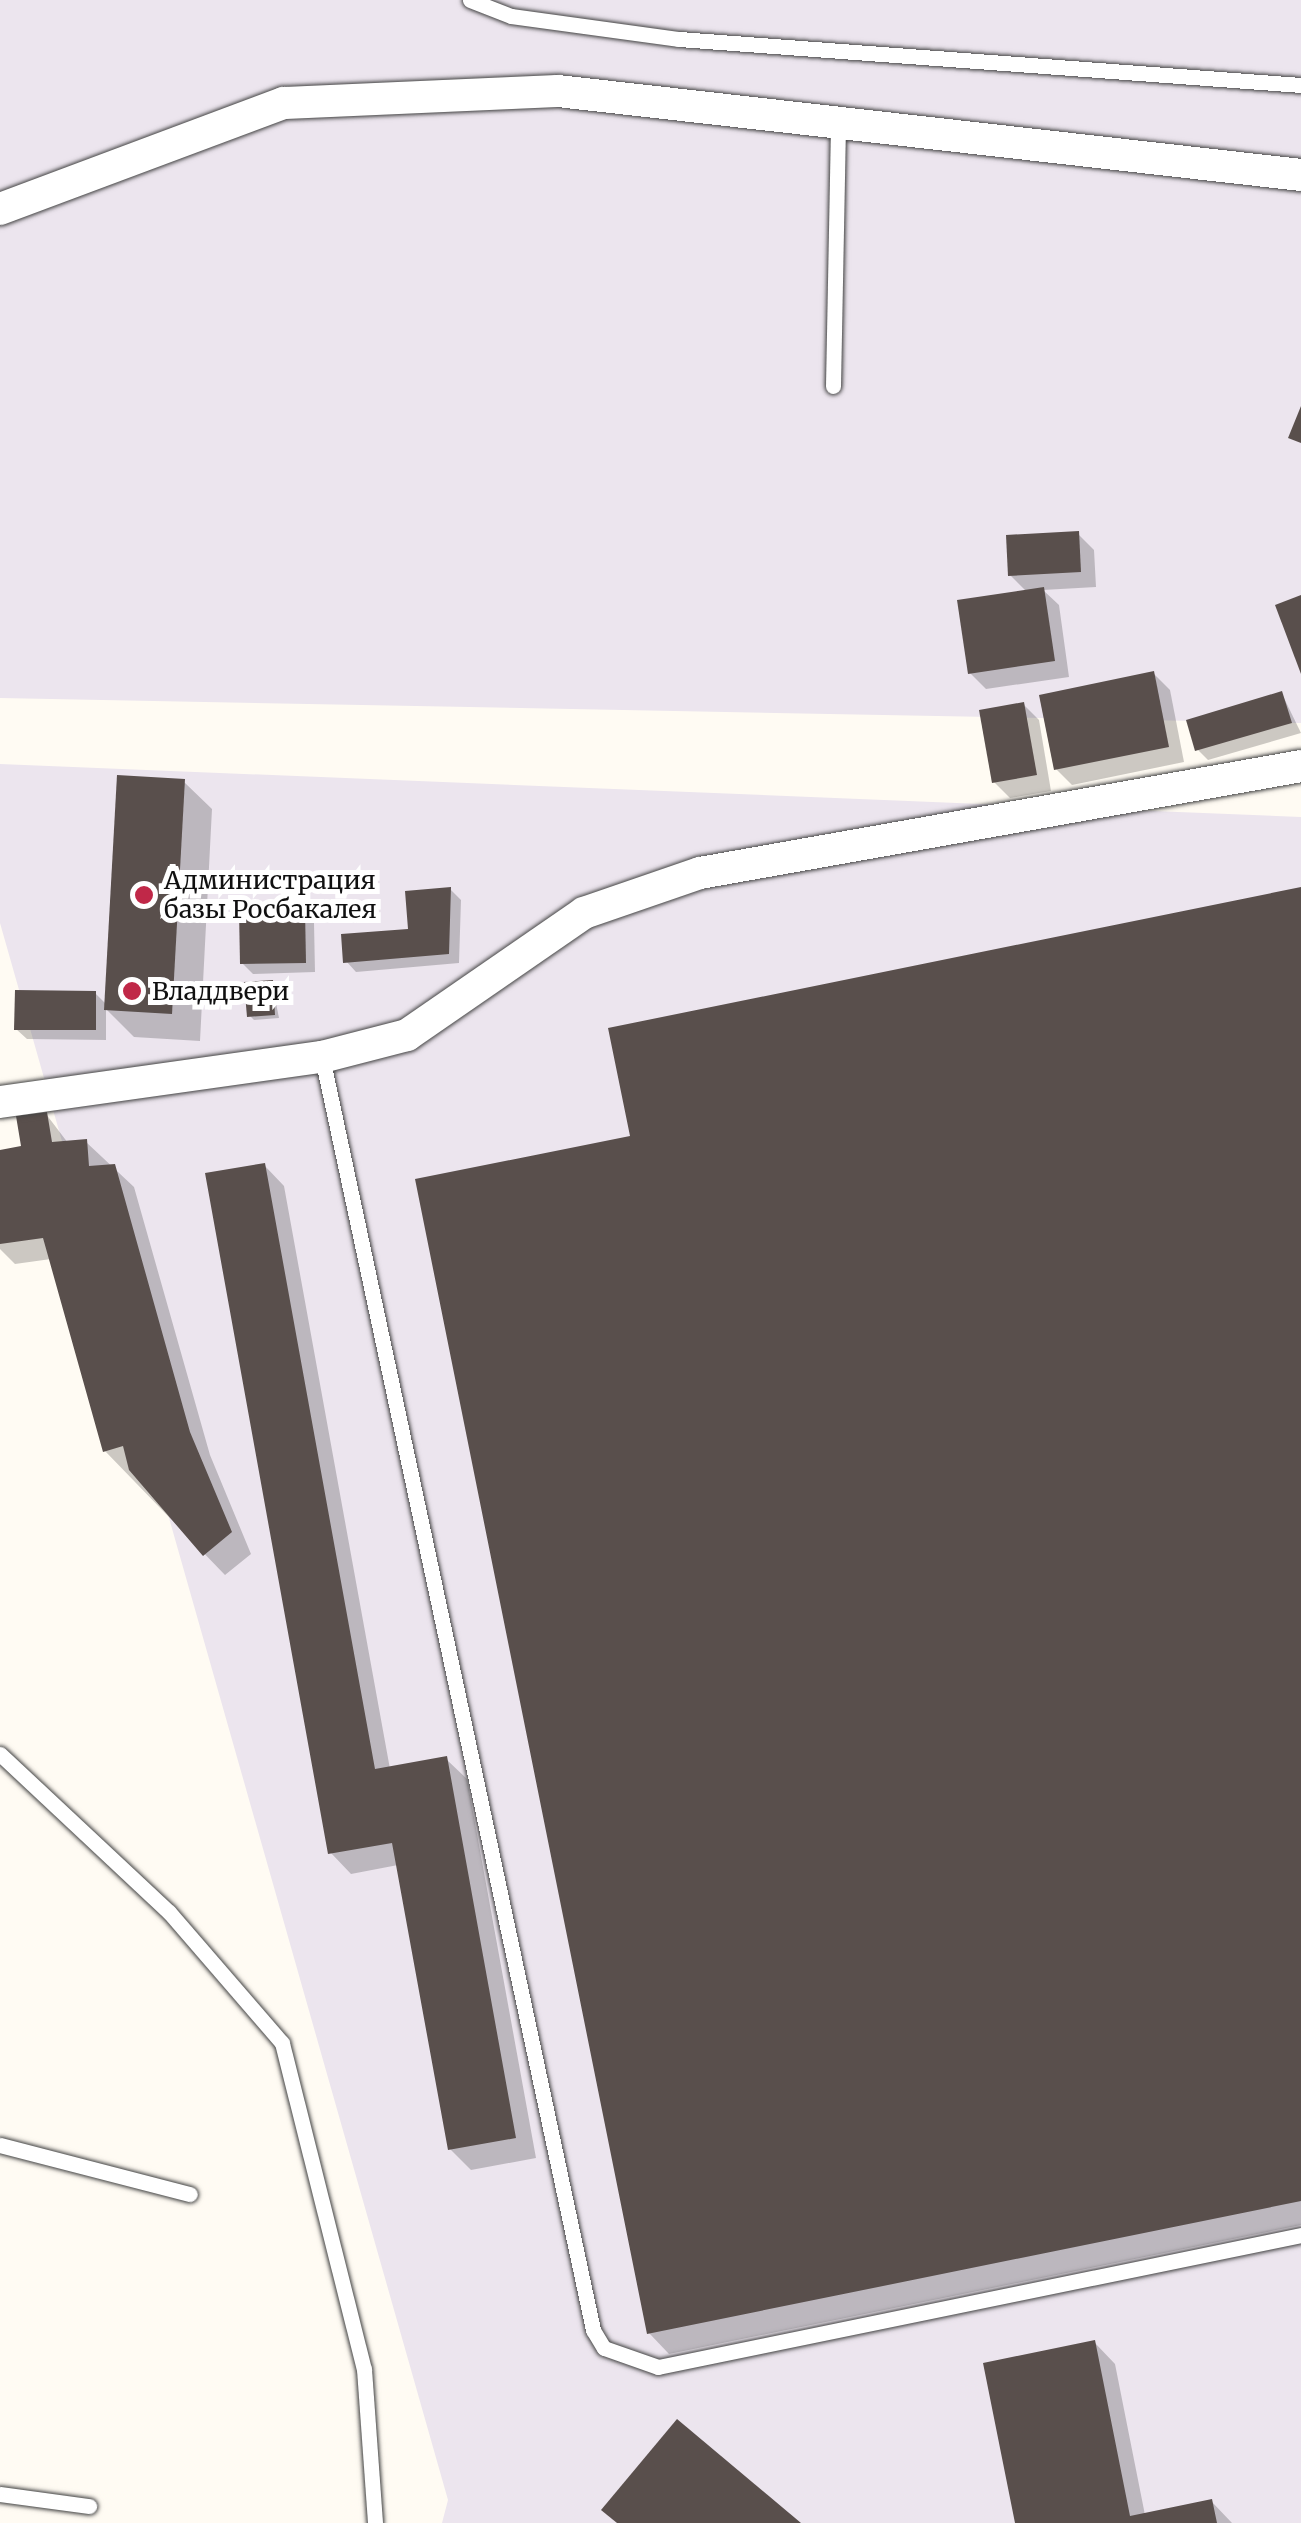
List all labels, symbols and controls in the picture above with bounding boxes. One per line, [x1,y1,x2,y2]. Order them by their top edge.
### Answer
place label: Администрация базы Росбакалея [164,866,377,925]
marker: Администрация базы Росбакалея [133,884,155,906]
place label: Владдвери [152,976,289,1006]
marker: Владдвери [121,980,143,1002]

